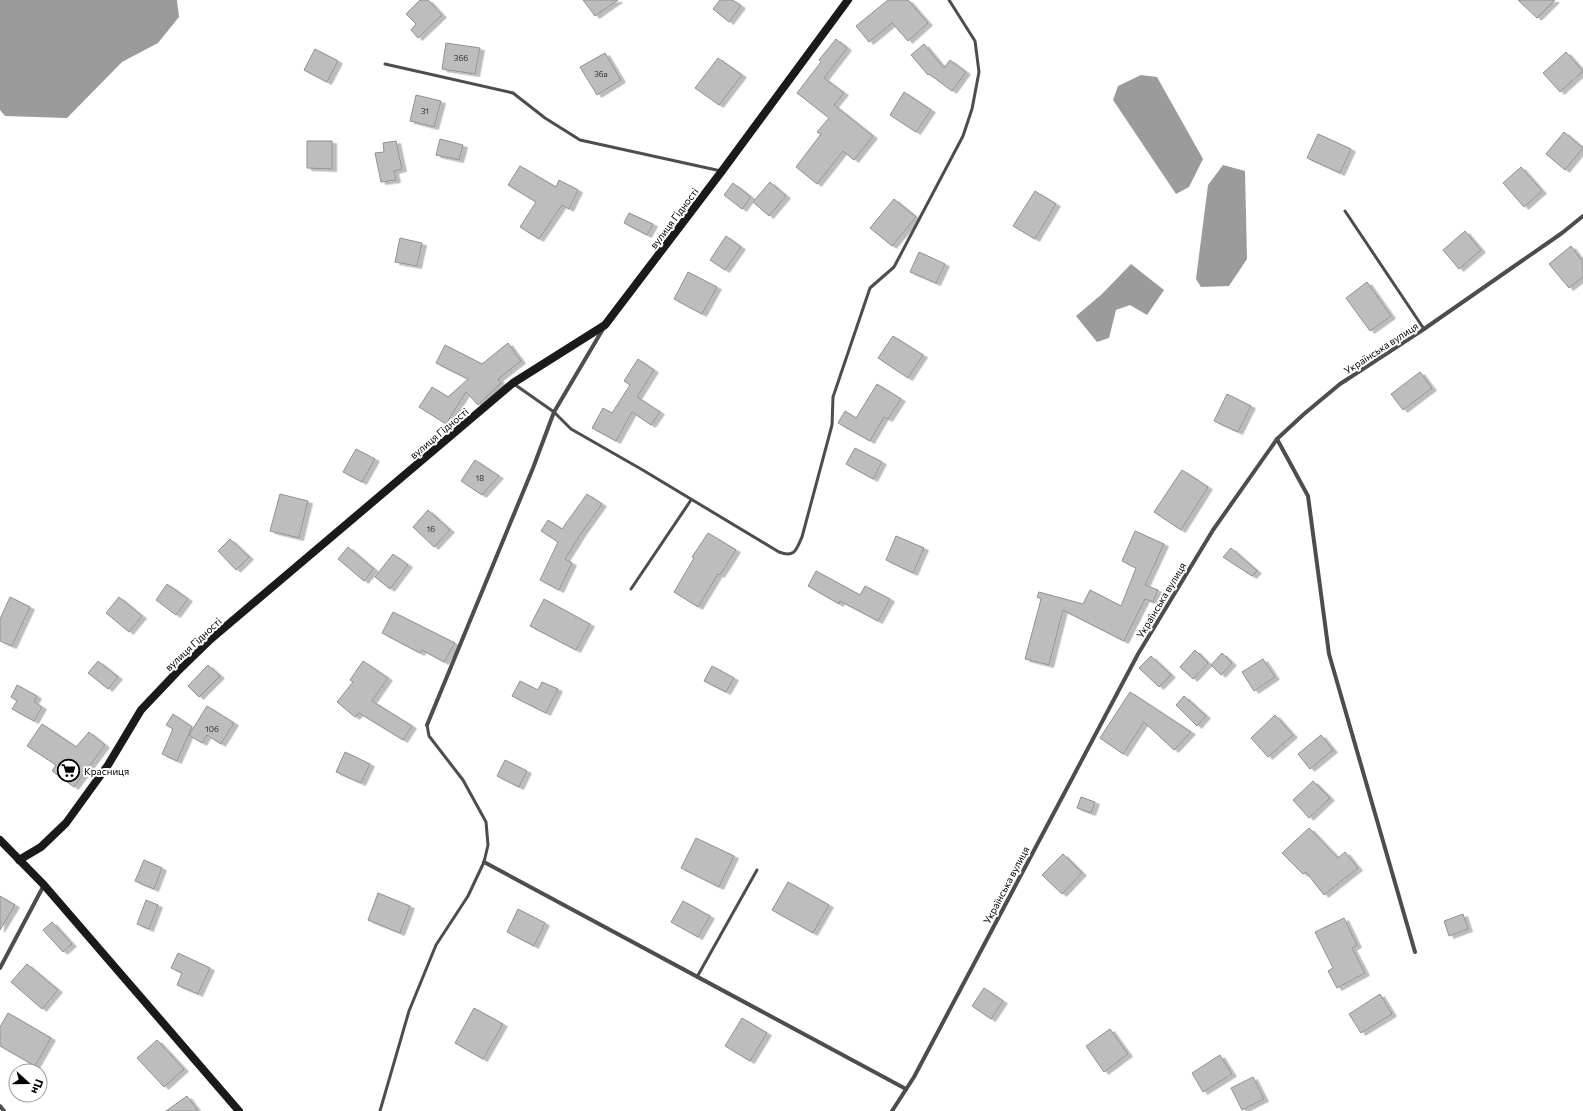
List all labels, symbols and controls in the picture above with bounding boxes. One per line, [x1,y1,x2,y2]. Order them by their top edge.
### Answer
house number: 36б [454,53,468,63]
house number: 36а [594,69,608,79]
house number: 31 [421,106,429,116]
street label: вулиця Гідності [647,185,701,251]
street label: Українська вулиця [1342,320,1420,376]
street label: вулиця Гідності [407,405,471,461]
house number: 18 [476,473,484,483]
house number: 16 [427,524,435,534]
street label: Українська вулиця [1134,560,1188,640]
street label: вулиця Гідності [162,615,224,673]
house number: 10б [205,724,219,734]
supermarket icon: Красниця [56,758,82,784]
place label: Красниця [84,765,129,777]
street label: Українська вулиця [981,844,1031,926]
north arrow [8,1063,48,1103]
text: Пн [29,1078,46,1096]

